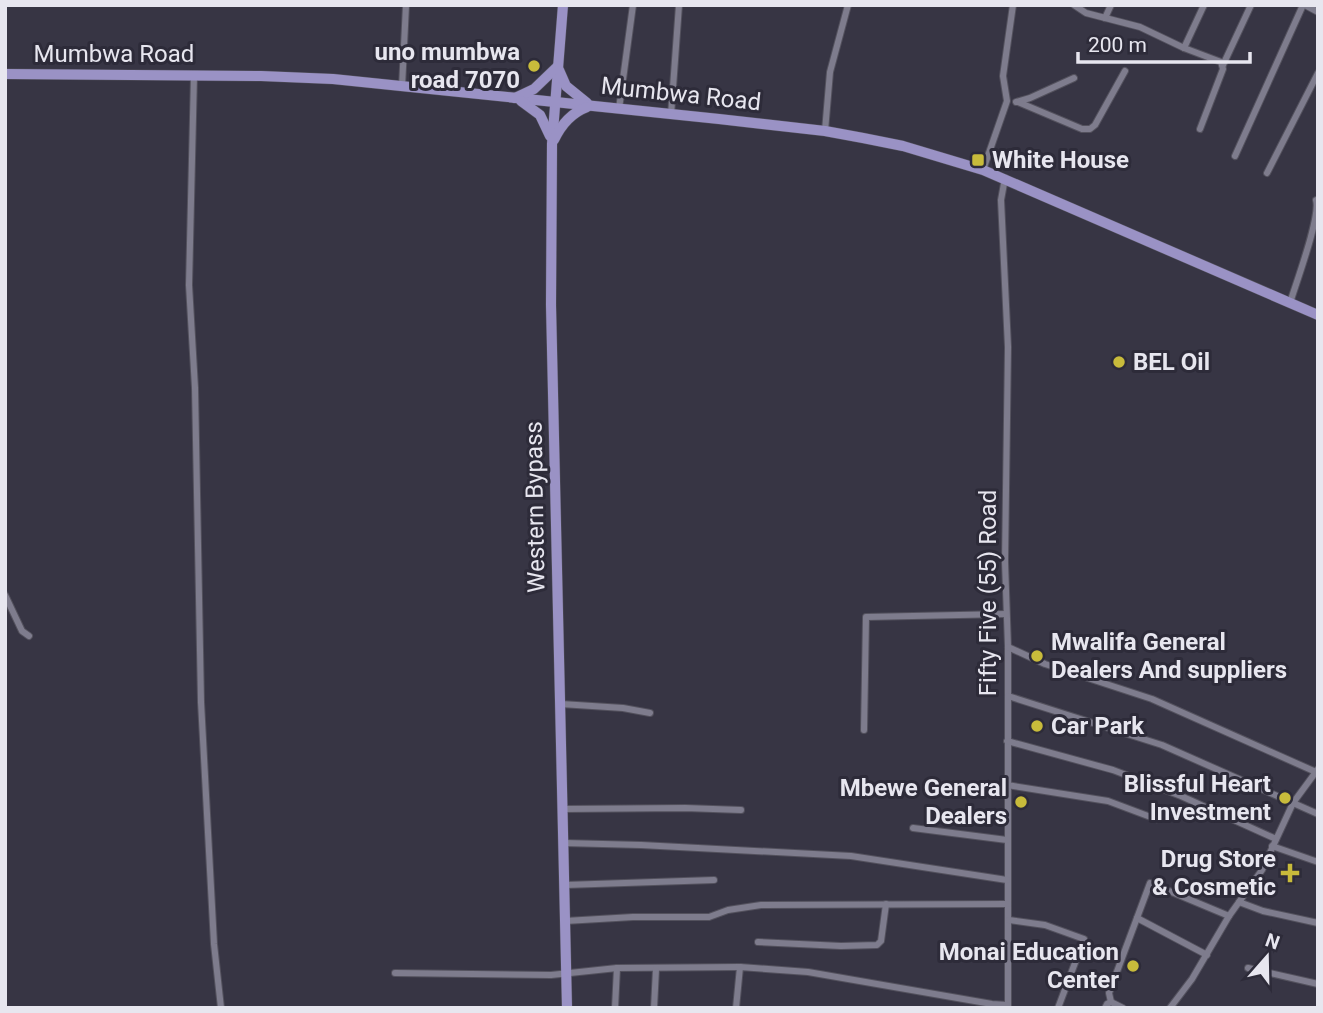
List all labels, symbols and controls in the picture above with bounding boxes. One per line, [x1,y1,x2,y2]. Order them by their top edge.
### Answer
scale bar [1078,21,1250,65]
text: 200 m [1088,33,1147,57]
place label: uno mumbwa road 7070 [375,38,520,94]
street label: Mumbwa Road [34,40,194,68]
marker: uno mumbwa road 7070 [526,58,542,74]
street label: Mumbwa Road [600,72,762,116]
place label: White House [992,146,1129,174]
marker: White House [970,152,986,168]
place label: BEL Oil [1133,348,1210,376]
marker: BEL Oil [1111,354,1127,370]
street label: Western Bypass [520,421,550,593]
street label: Fifty Five (55) Road [974,490,1002,696]
place label: Mwalifa General Dealers And suppliers [1051,628,1287,684]
marker: Mwalifa General Dealers And suppliers [1029,648,1045,664]
place label: Car Park [1051,712,1145,740]
marker: Car Park [1029,718,1045,734]
place label: Blissful Heart Investment [1124,770,1271,826]
place label: Mbewe General Dealers [840,774,1007,830]
marker: Blissful Heart Investment [1277,790,1293,806]
marker: Mbewe General Dealers [1013,794,1029,810]
place label: Drug Store & Cosmetic [1152,845,1276,901]
marker: Drug Store & Cosmetic [1282,865,1298,881]
north arrow [1232,922,1302,992]
text: N [1262,928,1283,955]
place label: Monai Education Center [939,938,1119,994]
marker: Monai Education Center [1125,958,1141,974]

